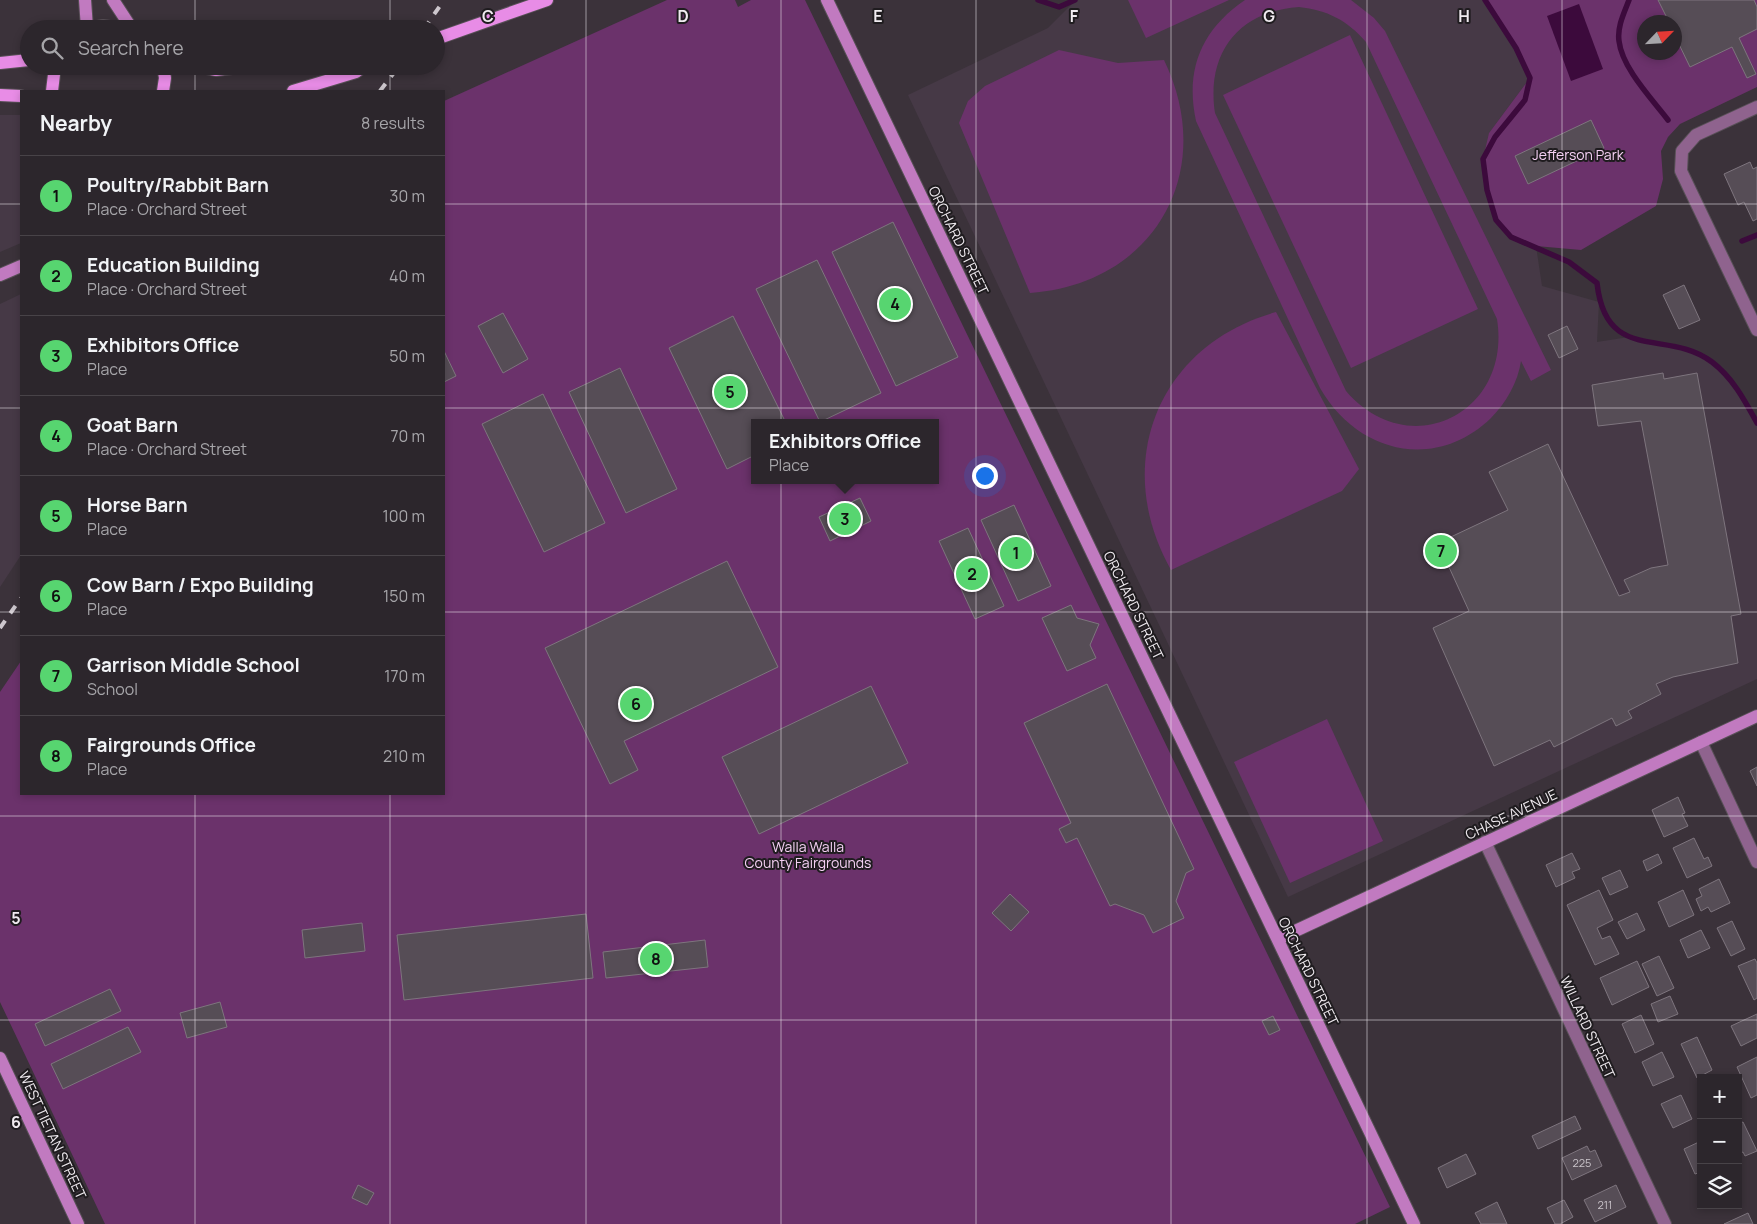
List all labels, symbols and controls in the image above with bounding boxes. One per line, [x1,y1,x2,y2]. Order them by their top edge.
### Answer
text: C [482,5,494,27]
text: D [677,5,689,27]
text: E [873,5,883,27]
text: F [1070,5,1079,27]
text: G [1263,5,1275,27]
text: H [1458,5,1470,27]
north arrow [1637,15,1682,60]
search box [20,20,445,75]
icon: search [38,34,66,62]
text: Search here [78,35,184,61]
text: Nearby [40,109,112,137]
text: 8 results [361,112,425,134]
park label: Jefferson Park [1532,145,1625,164]
text: Poultry/Rabbit Barn [87,172,269,198]
street label: ORCHARD STREET [925,183,994,298]
text: 1 [52,185,60,207]
text: 30 m [390,185,425,207]
text: Place · Orchard Street [87,198,247,220]
text: Education Building [87,252,260,278]
text: 2 [51,265,61,287]
text: 40 m [389,265,425,287]
text: Place · Orchard Street [87,278,247,300]
pin: 4 [879,285,911,323]
text: Exhibitors Office [87,332,239,358]
text: 3 [51,345,61,367]
text: 50 m [389,345,425,367]
text: Place [87,358,127,380]
pin: 5 [714,373,746,411]
text: Goat Barn [87,412,178,438]
popup [751,419,939,484]
text: 4 [51,425,61,447]
text: 70 m [390,425,425,447]
text: Exhibitors Office [769,428,921,454]
text: Place · Orchard Street [87,438,247,460]
text: Place [769,454,809,476]
your location [972,463,998,489]
text: Horse Barn [87,492,188,518]
pin: 3 [829,500,861,538]
text: 5 [51,505,61,527]
text: 100 m [382,505,425,527]
text: Place [87,518,127,540]
pin: 7 [1425,532,1457,570]
pin: 1 [1000,534,1032,572]
street label: ORCHARD STREET [1100,548,1169,663]
pin: 2 [956,555,988,593]
text: Cow Barn / Expo Building [87,572,314,598]
text: 6 [51,585,61,607]
text: 150 m [383,585,425,607]
text: Place [87,598,127,620]
text: Garrison Middle School [87,652,300,678]
text: 7 [52,665,60,687]
text: 170 m [384,665,425,687]
text: School [87,678,138,700]
pin: 6 [620,685,652,723]
text: Fairgrounds Office [87,732,256,758]
text: 8 [51,745,61,767]
text: 210 m [383,745,425,767]
text: Place [87,758,127,780]
street label: CHASE AVENUE [1462,784,1560,844]
park label: Walla Walla County Fairgrounds [745,837,871,872]
text: 5 [11,907,21,929]
street label: ORCHARD STREET [1275,914,1344,1029]
pin: 8 [640,940,672,978]
street label: WILLARD STREET [1556,973,1620,1082]
street label: WEST TIETAN STREET [15,1068,91,1203]
map controls [1697,1074,1742,1209]
button: + [1697,1074,1742,1119]
text: 6 [11,1111,21,1133]
button: − [1697,1119,1742,1164]
house number: 225 [1573,1155,1591,1170]
button: layers [1697,1164,1742,1209]
house number: 211 [1598,1197,1612,1212]

